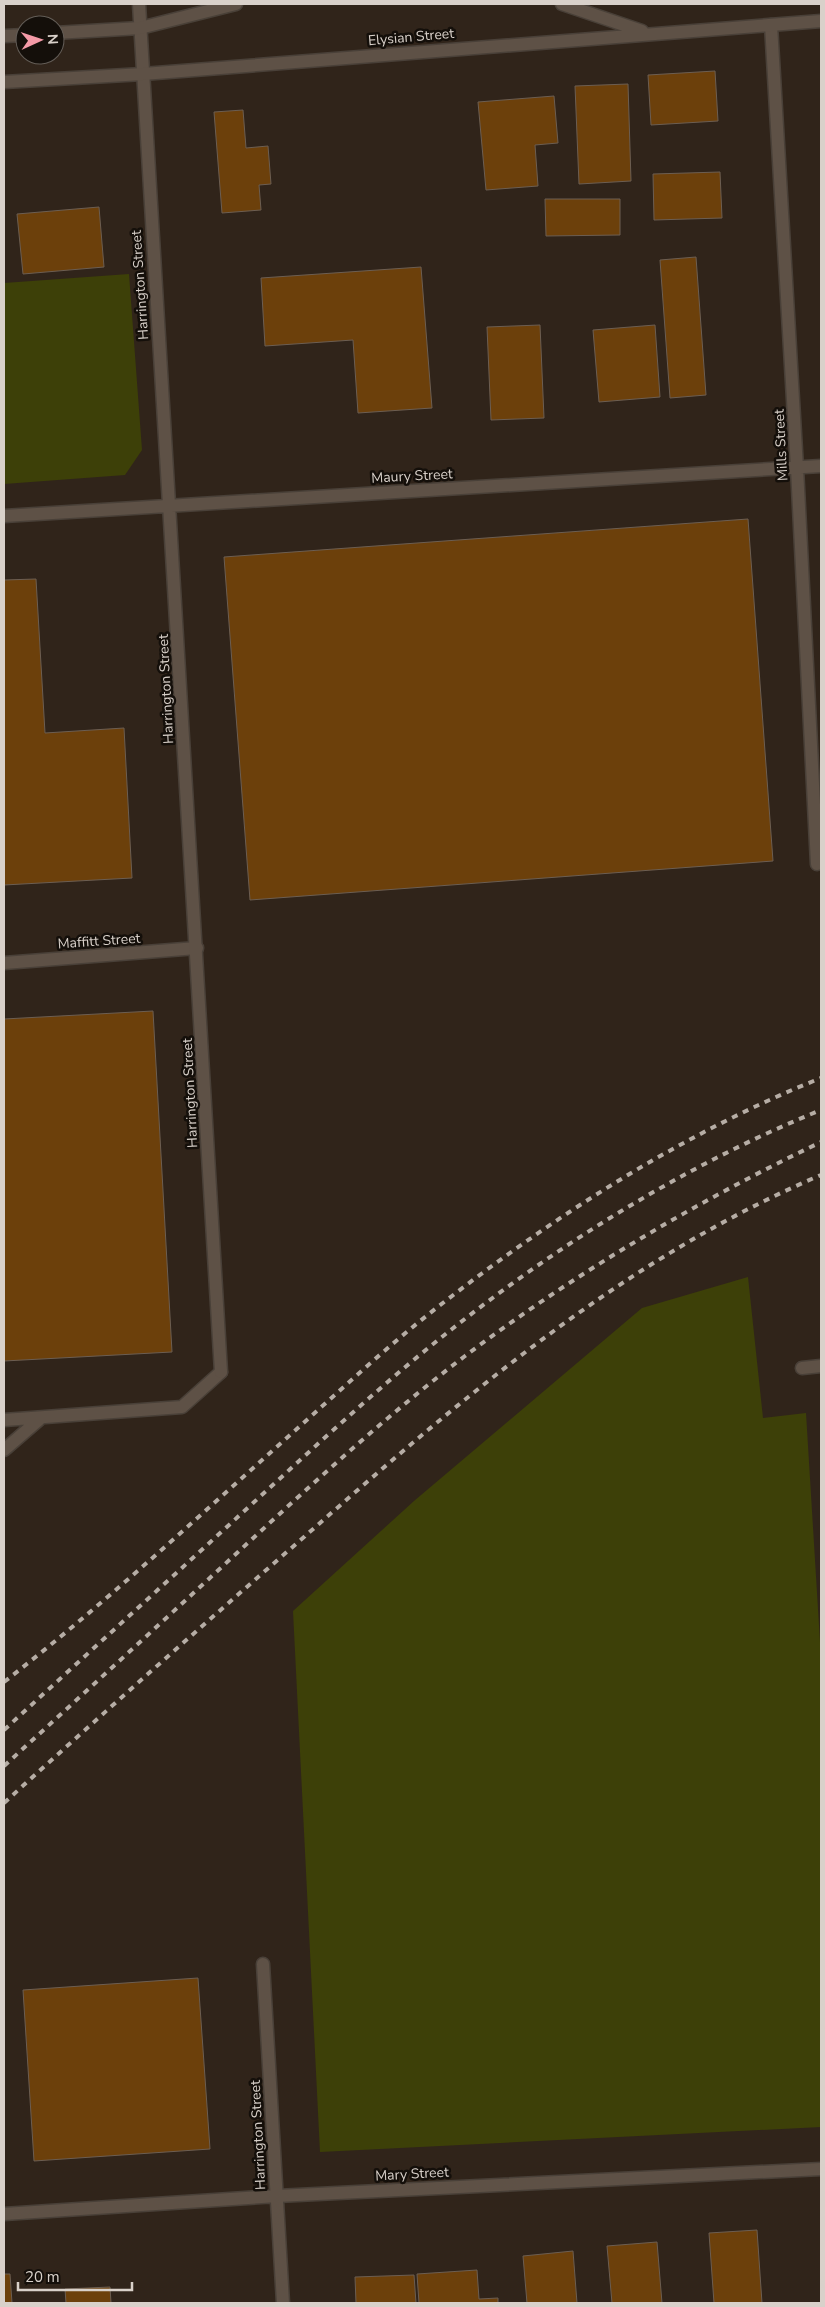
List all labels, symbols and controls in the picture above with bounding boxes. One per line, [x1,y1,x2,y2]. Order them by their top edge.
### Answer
north arrow [15,15,65,65]
street label: Elysian Street [367,24,455,50]
text: N [43,34,62,45]
street label: Harrington Street [127,229,153,340]
street label: Mills Street [770,408,792,481]
street label: Maury Street [371,464,453,488]
street label: Harrington Street [154,634,178,744]
street label: Maffitt Street [57,929,141,953]
street label: Harrington Street [178,1038,202,1148]
street label: Harrington Street [246,2080,270,2190]
street label: Mary Street [375,2163,449,2185]
scale bar [18,2260,131,2292]
text: 20 m [25,2267,60,2287]

